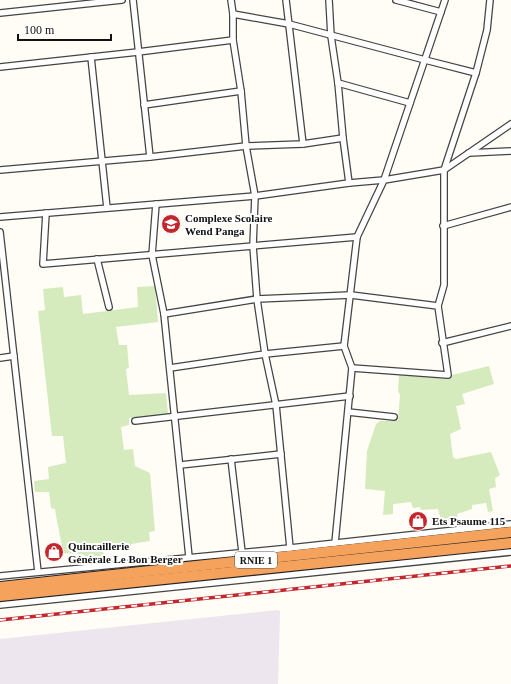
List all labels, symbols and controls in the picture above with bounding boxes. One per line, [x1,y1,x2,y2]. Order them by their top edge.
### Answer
scale bar [18,16,111,42]
text: 100 m [24,23,55,37]
place label: Complexe Scolaire Wend Panga [185,212,273,237]
school or university icon: Complexe Scolaire Wend Panga [160,213,182,235]
shop icon: Ets Psaume 115 [407,510,429,532]
place label: Ets Psaume 115 [432,515,506,527]
place label: Quincaillerie Générale Le Bon Berger [68,540,183,565]
shop icon: Quincaillerie Générale Le Bon Berger [43,541,65,563]
road number: RNIE 1 [235,552,277,568]

